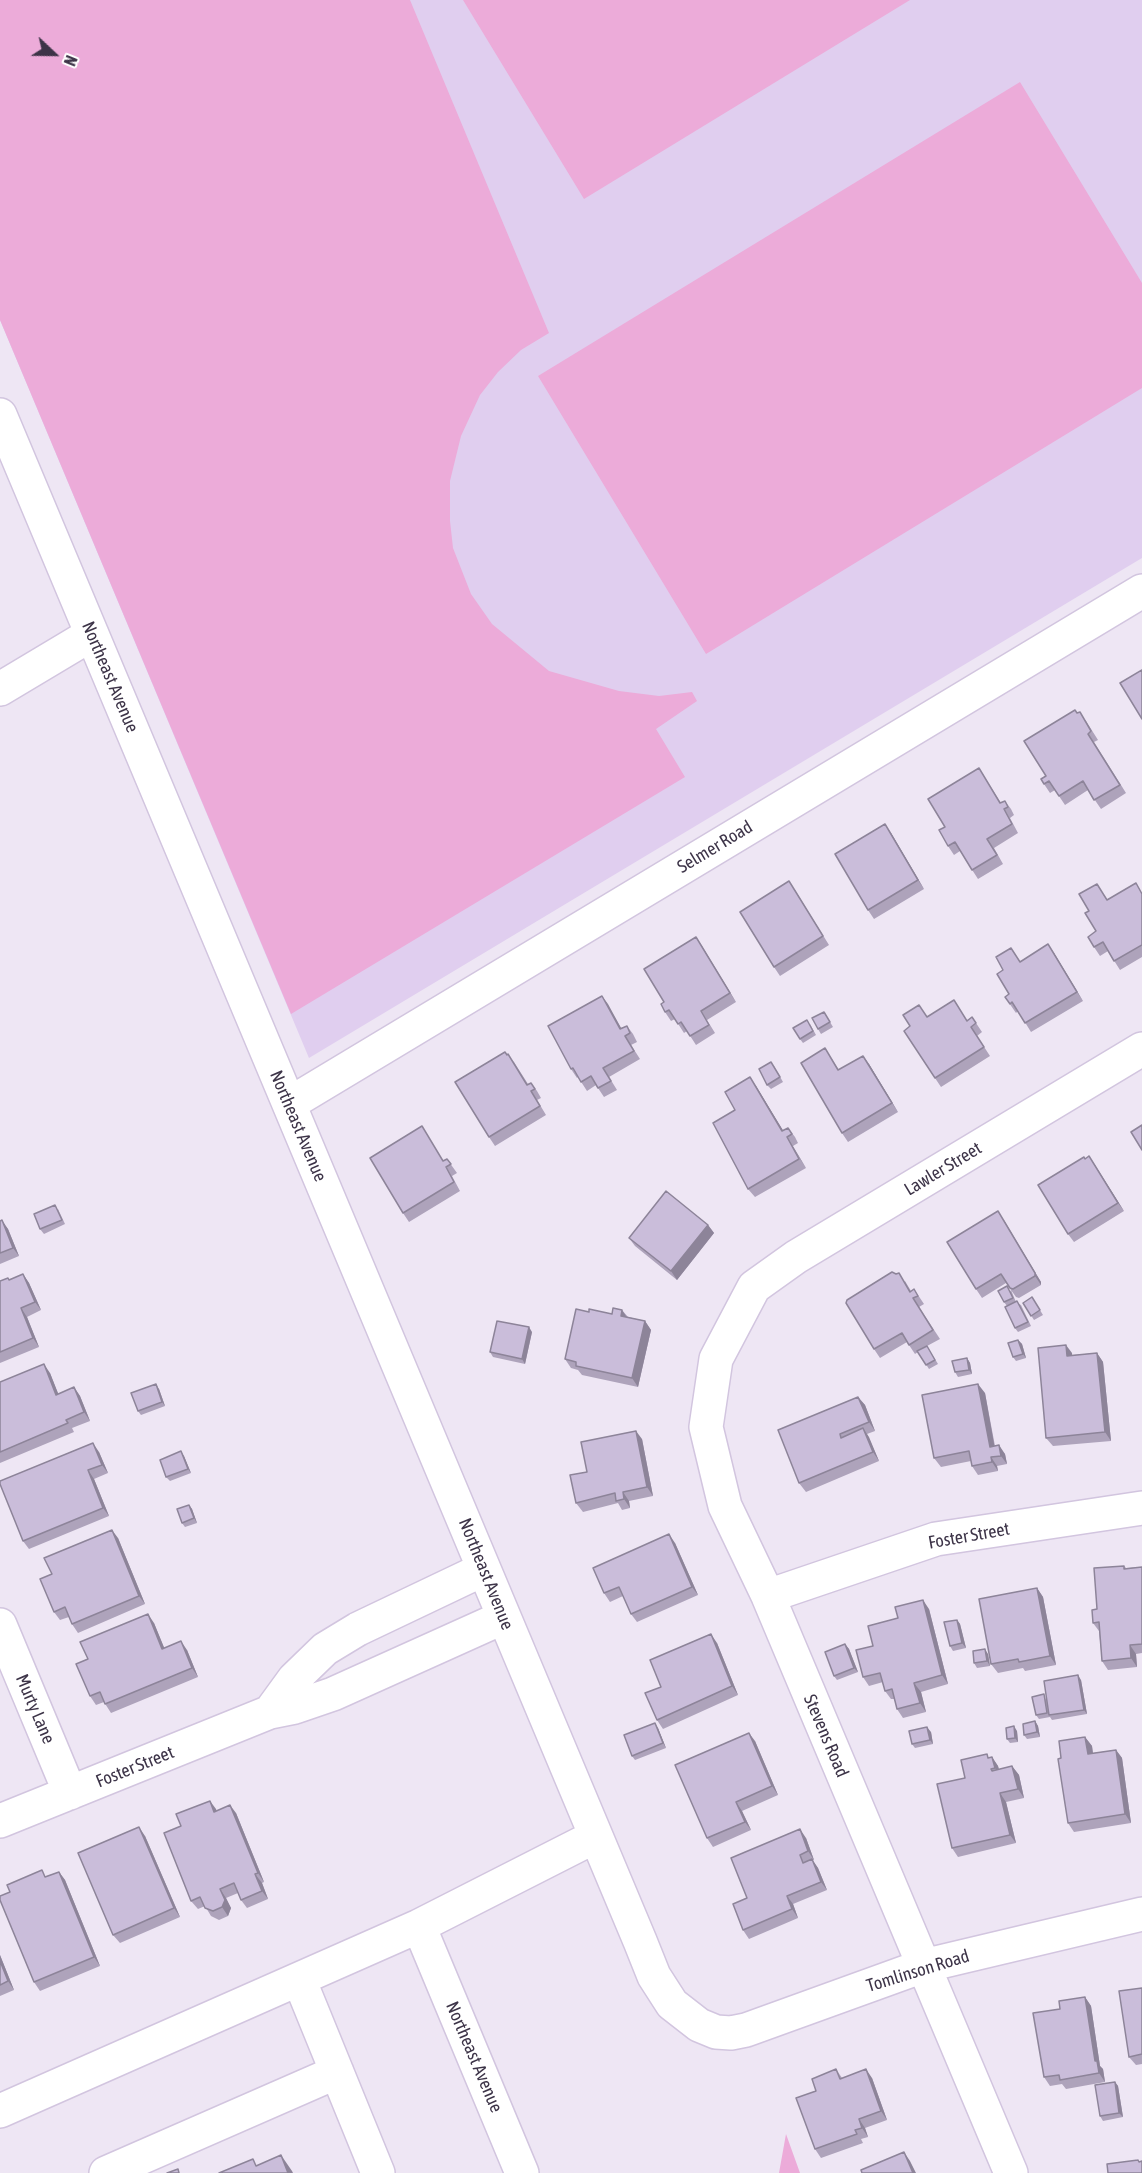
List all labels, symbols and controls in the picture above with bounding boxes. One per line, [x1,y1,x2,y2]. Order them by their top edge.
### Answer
north arrow [24,24,84,84]
text: N [61,53,81,68]
street label: Northeast Avenue [77,618,143,736]
street label: Selmer Road [674,816,756,878]
street label: Northeast Avenue [265,1067,331,1185]
street label: Lawler Street [901,1138,985,1200]
street label: Northeast Avenue [454,1515,518,1633]
street label: Foster Street [927,1518,1011,1554]
street label: Murty Lane [11,1671,59,1747]
street label: Stevens Road [799,1691,853,1781]
street label: Foster Street [93,1742,177,1792]
street label: Tomlinson Road [864,1945,972,1997]
street label: Northeast Avenue [441,1998,507,2116]

